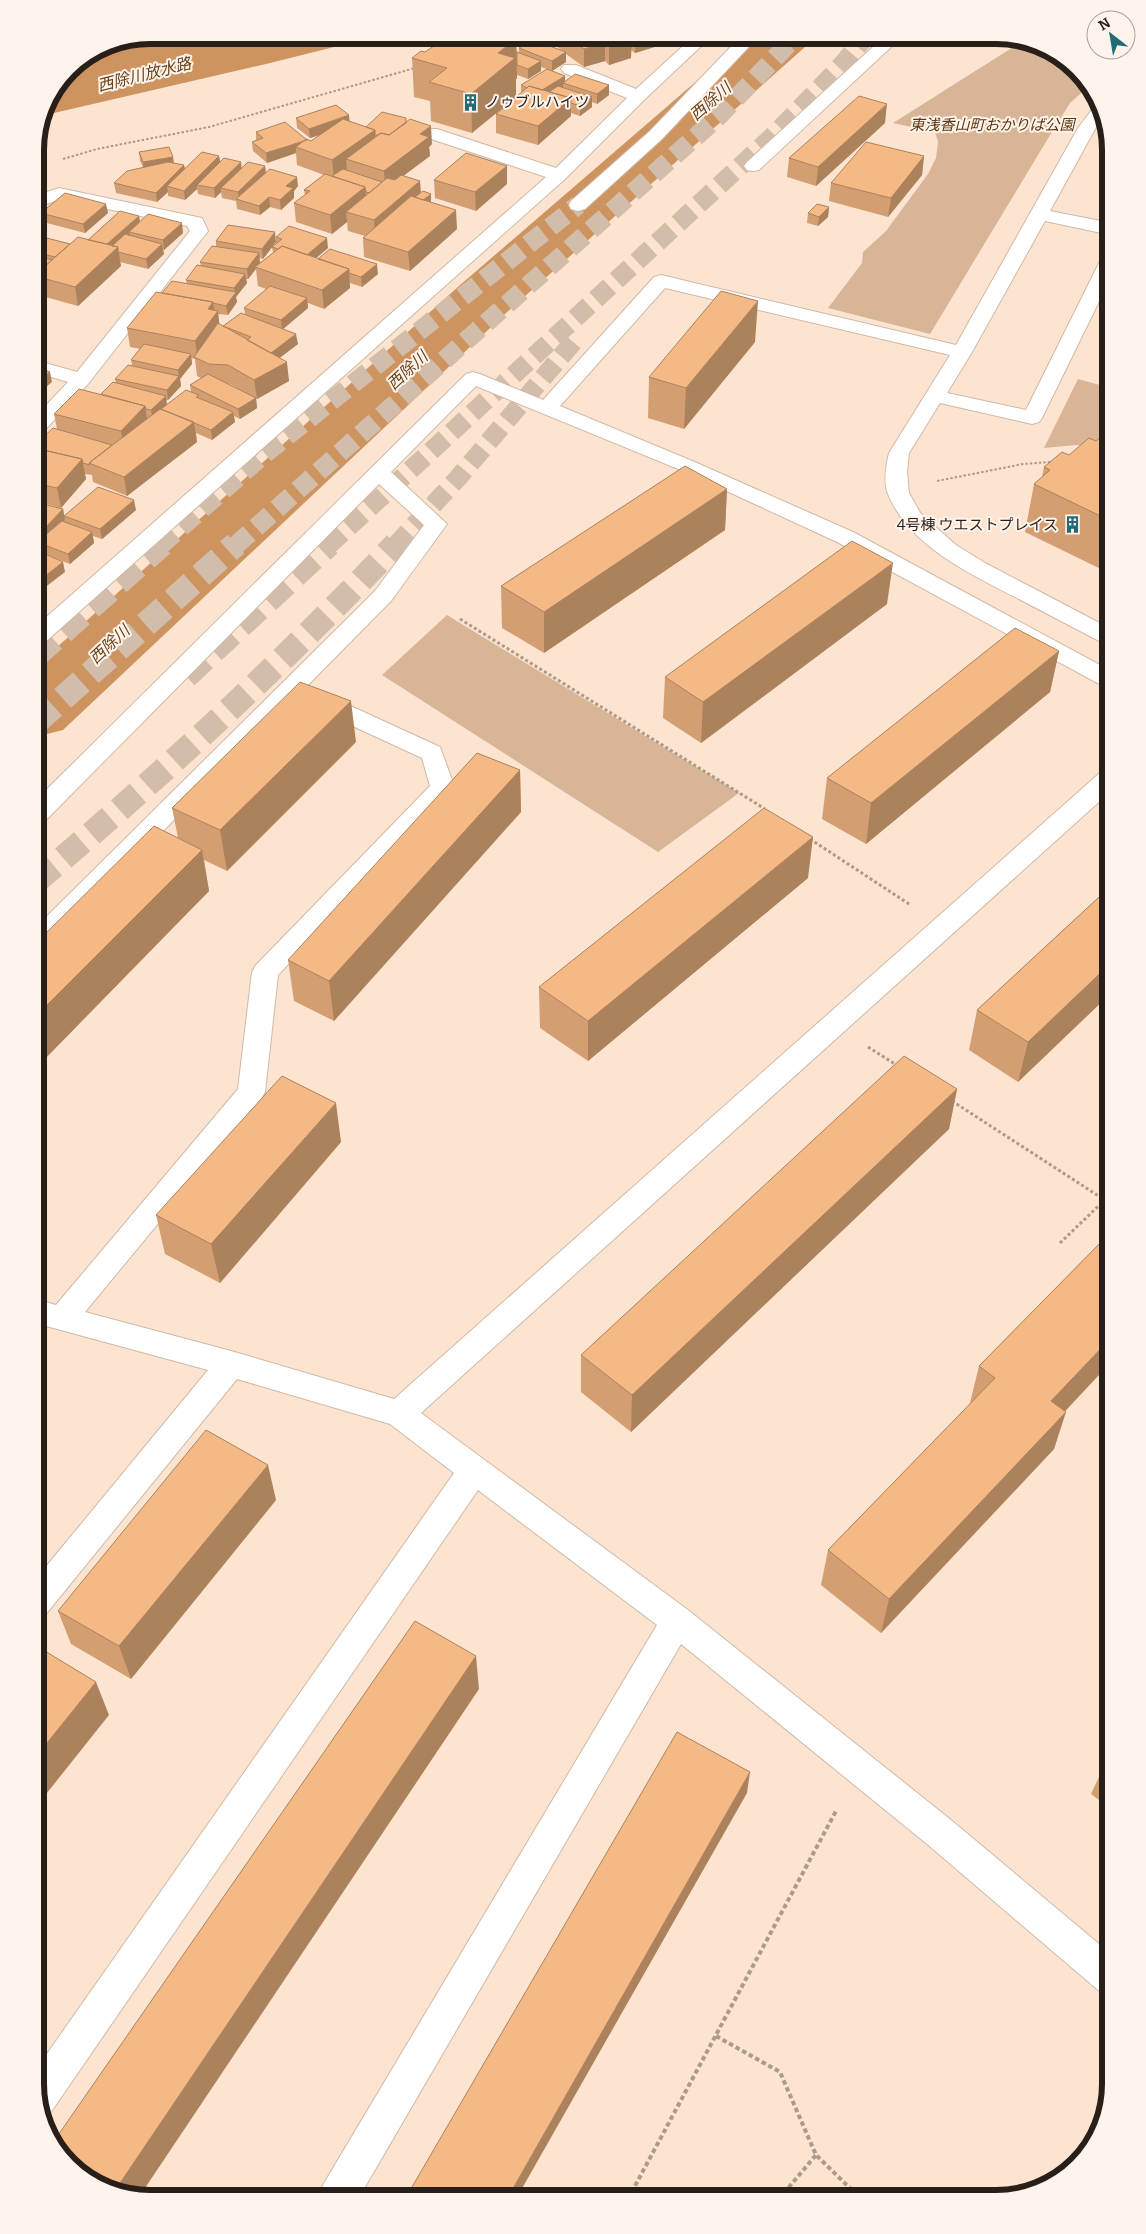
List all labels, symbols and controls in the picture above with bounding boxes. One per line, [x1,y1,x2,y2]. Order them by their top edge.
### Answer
north arrow [1086,10,1136,60]
text: N [1096,14,1114,34]
water label: 西除川放水路 [95,53,195,95]
water label: 西除川 [686,77,736,124]
building icon: ノゥブルハイツ [461,92,481,112]
place label: ノゥブルハイツ [485,93,589,111]
park label: 東浅香山町おかりば公園 [909,116,1076,134]
water label: 西除川 [383,346,433,394]
building icon: 4号棟 ウエストプレイス [1062,515,1082,535]
place label: 4号棟 ウエストプレイス [897,516,1058,534]
water label: 西除川 [85,620,135,668]

